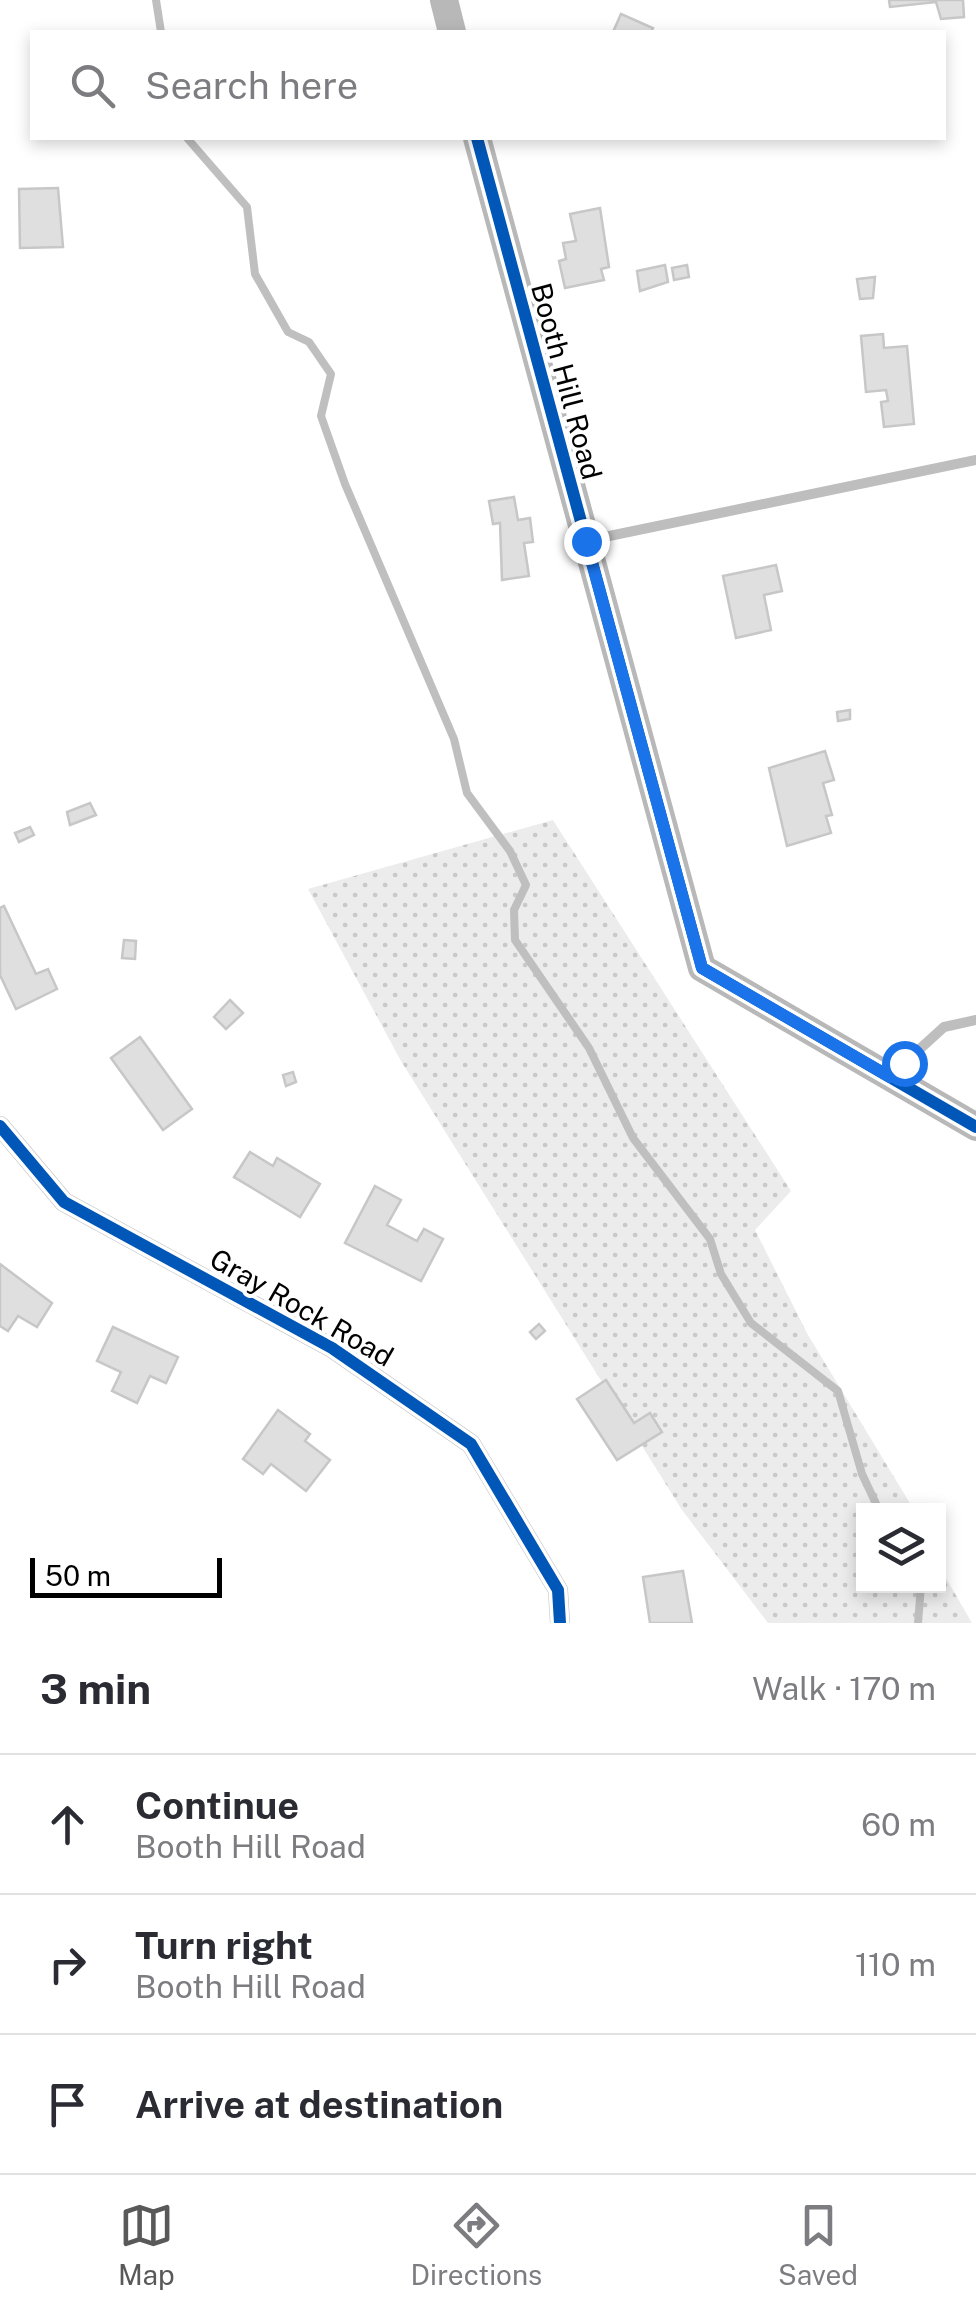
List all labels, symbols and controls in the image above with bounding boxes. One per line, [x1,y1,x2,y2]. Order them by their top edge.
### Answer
search box [30,30,946,140]
icon: search [65,58,120,113]
text: Search here [145,63,358,108]
street label: Booth Hill Road [525,279,609,483]
route end [564,519,610,565]
route start [882,1041,928,1087]
street label: Gray Rock Road [205,1241,399,1373]
map controls [856,1503,946,1593]
button: layers [856,1503,946,1593]
scale bar [30,1553,222,1598]
text: 50 m [45,1559,111,1592]
text: 3 min [40,1664,151,1713]
text: Walk · 170 m [752,1670,936,1707]
text: Continue [135,1783,299,1828]
icon: ahead [40,1797,95,1852]
text: 60 m [861,1806,936,1843]
text: Booth Hill Road [135,1828,366,1865]
text: Turn right [135,1923,313,1968]
icon: right [40,1937,95,1992]
text: 110 m [855,1946,936,1983]
text: Booth Hill Road [135,1968,366,2005]
icon: arrive [40,2077,95,2132]
text: Arrive at destination [135,2082,503,2127]
tab: Map [118,2198,175,2291]
tab: Directions [411,2198,542,2291]
tab: Saved [778,2198,858,2291]

